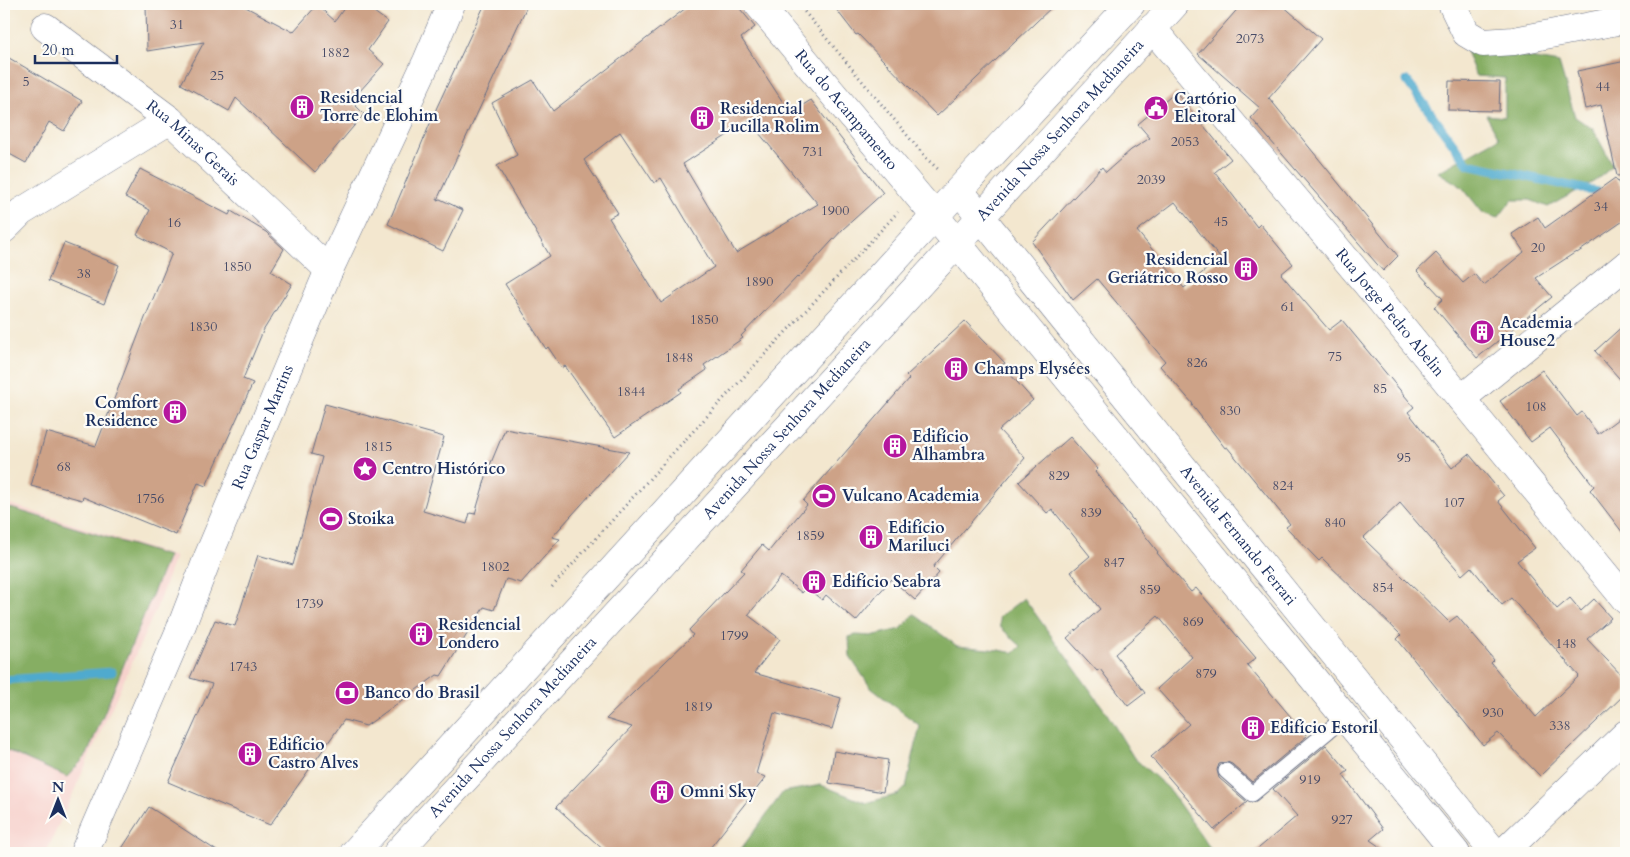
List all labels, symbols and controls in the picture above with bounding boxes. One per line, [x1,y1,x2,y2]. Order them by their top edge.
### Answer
house number: 31 [170,15,184,34]
house number: 2073 [1236,29,1264,48]
scale bar [35,32,118,64]
street label: Avenida Nossa Senhora Medianeira [972,34,1149,226]
text: 20 m [42,40,74,60]
house number: 1882 [321,43,349,62]
street label: Rua do Acampamento [790,45,903,175]
house number: 25 [210,66,224,85]
house number: 5 [22,72,30,91]
house number: 44 [1596,77,1610,96]
place label: Residencial Torre de Elohim [320,87,438,127]
place label: Cartório Eleitoral [1174,88,1237,128]
building icon: Residencial Torre de Elohim [289,94,315,120]
street label: Rua Minas Gerais [142,95,244,191]
public building icon: Cartório Eleitoral [1143,95,1169,121]
place label: Residencial Lucilla Rolim [720,98,820,138]
building icon: Residencial Lucilla Rolim [689,105,715,131]
house number: 2053 [1171,132,1199,151]
house number: 731 [802,142,824,161]
house number: 2039 [1137,170,1165,189]
house number: 34 [1594,197,1608,216]
house number: 1900 [821,201,849,220]
house number: 45 [1214,212,1228,231]
house number: 16 [167,213,181,232]
house number: 20 [1531,238,1545,257]
street label: Rua Jorge Pedro Abelin [1330,244,1450,381]
place label: Residencial Geriátrico Rosso [1107,249,1228,289]
building icon: Residencial Geriátrico Rosso [1233,256,1259,282]
house number: 1850 [223,257,251,276]
house number: 38 [77,264,91,283]
house number: 1890 [745,272,773,291]
house number: 61 [1281,297,1295,316]
house number: 1850 [690,310,718,329]
place label: Academia House2 [1500,312,1573,352]
house number: 1830 [189,317,217,336]
building icon: Academia House2 [1469,319,1495,345]
street label: Avenida Nossa Senhora Medianeira [698,333,876,524]
house number: 75 [1328,347,1342,366]
house number: 1848 [665,348,693,367]
house number: 826 [1186,353,1208,372]
building icon: Champs Elysées [943,356,969,382]
place label: Champs Elysées [974,358,1090,380]
street label: Rua Gaspar Martins [227,361,299,493]
house number: 85 [1373,379,1387,398]
house number: 1844 [617,382,645,401]
place label: Comfort Residence [85,392,158,432]
house number: 108 [1525,397,1547,416]
building icon: Comfort Residence [162,399,188,425]
house number: 830 [1219,401,1241,420]
place label: Edifício Alhambra [912,426,985,466]
building icon: Edifício Alhambra [882,433,908,459]
house number: 1815 [364,437,392,456]
house number: 95 [1397,448,1411,467]
place icon: Centro Histórico [352,456,378,482]
house number: 68 [57,457,71,476]
place label: Centro Histórico [382,458,505,480]
street label: Avenida Fernando Ferrari [1175,461,1302,610]
house number: 829 [1048,466,1070,485]
house number: 824 [1272,476,1294,495]
sports icon: Vulcano Academia [811,483,837,509]
place label: Vulcano Academia [842,485,980,507]
house number: 1756 [136,489,164,508]
house number: 107 [1443,493,1465,512]
house number: 839 [1080,503,1102,522]
sports icon: Stoika [318,506,344,532]
place label: Stoika [348,508,395,530]
house number: 840 [1324,513,1346,532]
place label: Edifício Mariluci [888,517,950,557]
building icon: Edifício Mariluci [858,524,884,550]
house number: 1859 [796,526,824,545]
house number: 847 [1103,553,1125,572]
house number: 1802 [481,557,509,576]
building icon: Edifício Seabra [801,569,827,595]
place label: Edifício Seabra [832,571,941,593]
house number: 854 [1372,578,1394,597]
house number: 859 [1139,580,1161,599]
house number: 1739 [295,594,323,613]
house number: 869 [1182,612,1204,631]
place label: Residencial Londero [438,614,521,654]
building icon: Residencial Londero [408,621,434,647]
house number: 1799 [720,626,748,645]
street label: Avenida Nossa Senhora Medianeira [424,631,602,823]
house number: 148 [1555,634,1577,653]
house number: 1743 [229,657,257,676]
house number: 879 [1195,664,1217,683]
bank icon: Banco do Brasil [334,680,360,706]
place label: Banco do Brasil [364,682,480,704]
house number: 1819 [684,697,712,716]
house number: 930 [1482,703,1504,722]
building icon: Edifício Estoril [1240,715,1266,741]
house number: 338 [1549,716,1571,735]
place label: Edifício Estoril [1270,717,1379,739]
place label: Edifício Castro Alves [268,734,359,774]
building icon: Edifício Castro Alves [237,741,263,767]
house number: 919 [1299,770,1321,789]
north arrow [32,774,82,824]
text: N [52,778,64,797]
building icon: Omni Sky [649,779,675,805]
place label: Omni Sky [680,781,756,803]
house number: 927 [1331,810,1353,829]

